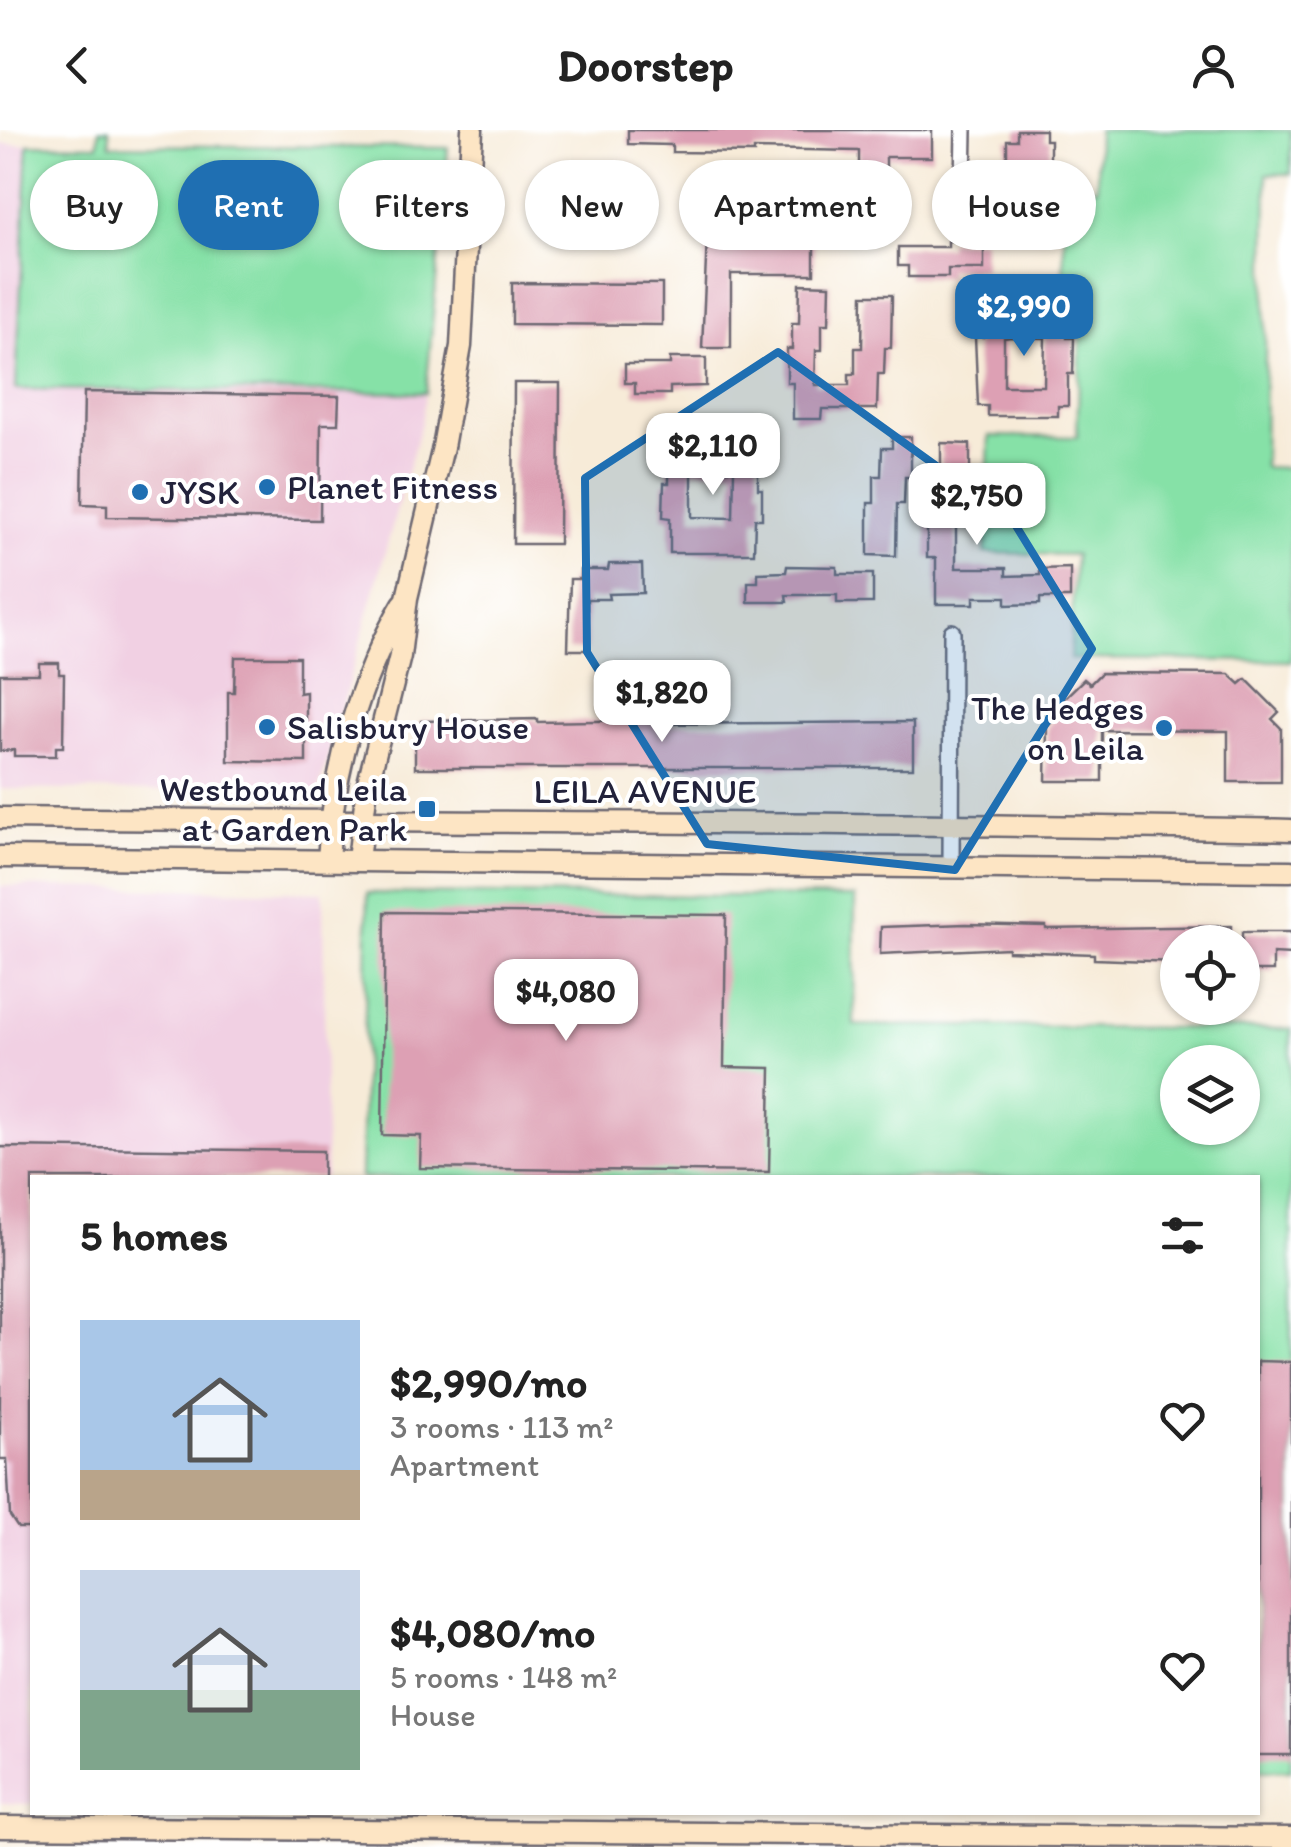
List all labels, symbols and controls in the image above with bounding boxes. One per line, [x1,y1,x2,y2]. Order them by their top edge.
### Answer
icon: back [50,38,105,93]
text: Doorstep [558,38,734,92]
icon: person [1186,38,1241,93]
chip: Buy [30,160,158,250]
chip: Rent [178,160,319,250]
chip: Filters [339,160,505,250]
chip: New [525,160,659,250]
chip: Apartment [679,160,912,250]
chip: House [932,160,1096,250]
pin: $2,990 [943,274,1105,359]
text: $2,990 [977,287,1071,325]
pin: $2,110 [632,413,794,498]
text: $2,110 [668,426,758,464]
pin: $2,750 [896,463,1058,548]
place label: Planet Fitness [287,466,498,508]
place label: JYSK [160,471,240,513]
marker: Planet Fitness [256,476,278,498]
text: $2,750 [930,476,1024,514]
marker: JYSK [129,481,151,503]
pin: $1,820 [581,660,743,745]
text: $1,820 [616,673,708,711]
place label: The Hedges on Leila [971,687,1144,769]
place label: Salisbury House [287,706,529,748]
marker: Salisbury House [256,716,278,738]
marker: The Hedges on Leila [1153,717,1175,739]
place label: Westbound Leila at Garden Park [160,768,407,850]
street label: LEILA AVENUE [534,770,756,812]
marker: Westbound Leila at Garden Park [416,798,438,820]
map controls [1160,925,1260,1145]
button: locate [1160,925,1260,1025]
pin: $4,080 [485,959,647,1044]
text: $4,080 [516,972,616,1010]
button: layers [1160,1045,1260,1145]
icon: filters [1155,1208,1210,1263]
text: 5 homes [80,1210,228,1261]
text: $2,990/mo [390,1357,587,1408]
icon: home [160,1360,280,1480]
icon: heart [1155,1393,1210,1448]
text: 3 rooms · 113 m² [390,1408,613,1446]
text: Apartment [390,1446,539,1484]
text: $4,080/mo [390,1607,596,1658]
icon: home [160,1610,280,1730]
icon: heart [1155,1643,1210,1698]
text: 5 rooms · 148 m² [390,1658,617,1696]
text: House [390,1696,476,1734]

